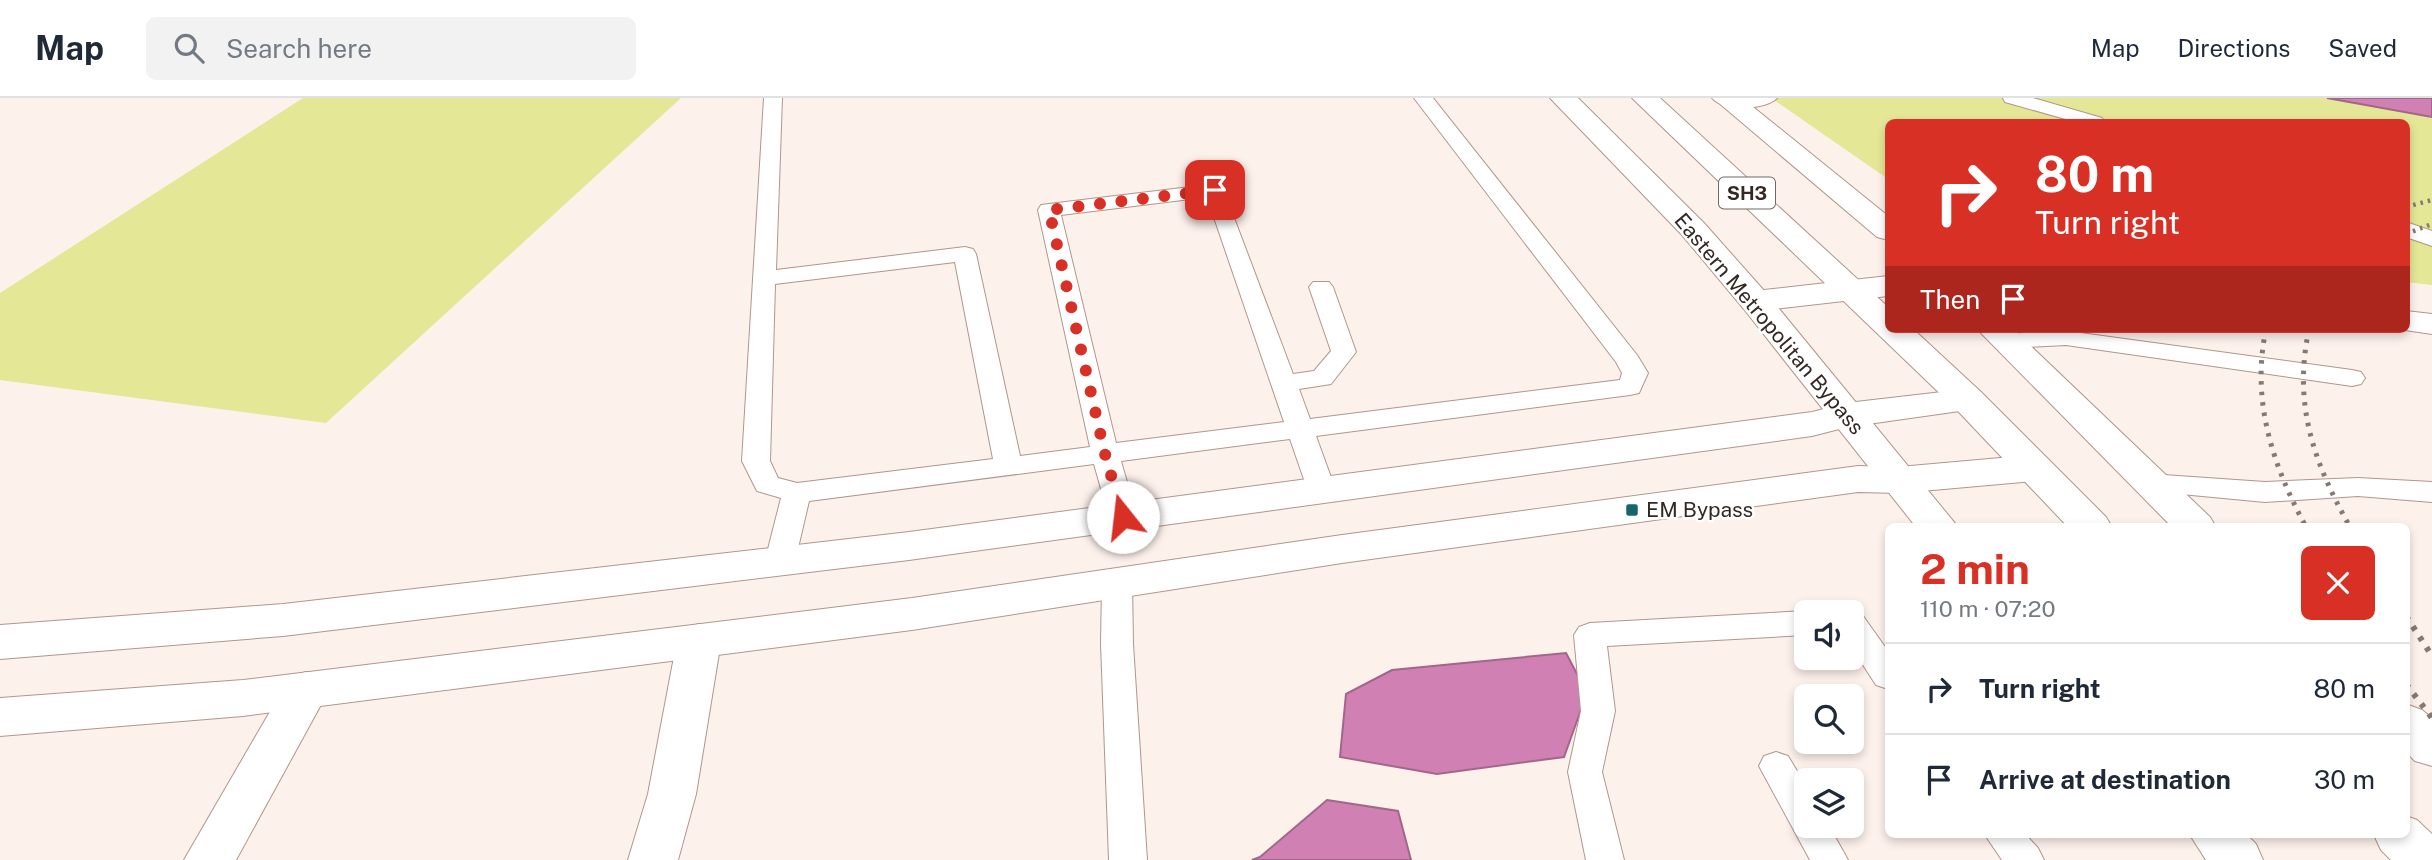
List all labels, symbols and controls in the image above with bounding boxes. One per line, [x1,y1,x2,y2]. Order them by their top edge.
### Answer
search box [146,17,636,80]
text: Map [35,29,104,67]
icon: search [170,29,208,67]
text: Search here [226,33,372,64]
text: Map [2091,34,2140,62]
text: Directions [2178,34,2290,62]
text: Saved [2328,34,2397,62]
text: 80 m [2035,145,2154,203]
icon: right [1920,147,2011,238]
pin [1185,160,1245,220]
icon: arrive [1196,171,1234,209]
road number: SH3 [1719,178,1775,208]
text: Turn right [2035,204,2180,241]
street label: Eastern Metropolitan Bypass [1669,208,1869,439]
icon: arrive [1994,280,2032,318]
text: Then [1920,284,1980,315]
position arrow [1086,480,1160,554]
place label: EM Bypass [1646,497,1753,522]
marker: EM Bypass [1624,502,1640,518]
text: 2 min [1920,544,2030,593]
button: close [2301,546,2375,620]
text: 110 m · 07:20 [1920,595,2055,622]
map controls [1794,600,1864,838]
button: sound [1794,600,1864,670]
icon: right [1920,670,1958,708]
text: Turn right [1979,673,2101,704]
text: 80 m [2314,673,2375,704]
button: search [1794,684,1864,754]
icon: arrive [1920,761,1958,799]
text: Arrive at destination [1979,764,2231,795]
text: 30 m [2314,764,2375,795]
button: layers [1794,768,1864,838]

